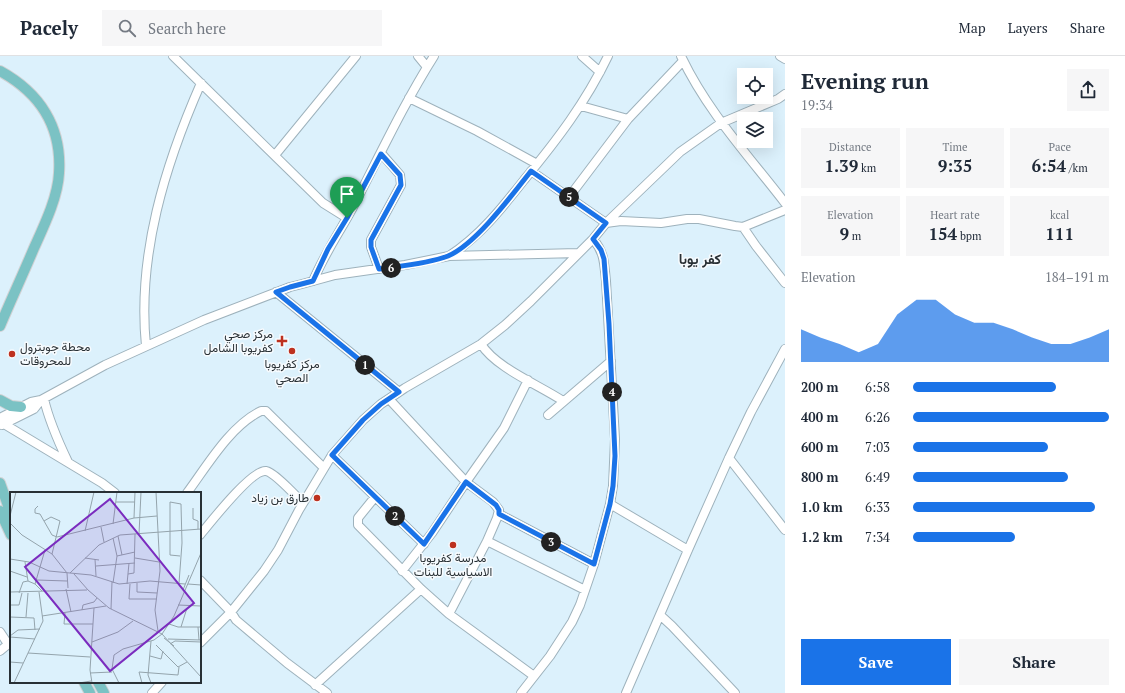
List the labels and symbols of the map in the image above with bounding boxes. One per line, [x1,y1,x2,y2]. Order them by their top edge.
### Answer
pin [330,177,364,218]
pin: 5 [559,187,579,207]
district label: كفر يوبا [679,249,721,268]
pin: 6 [381,258,401,278]
place label: مركز صحي كفريوبا الشامل [204,326,273,356]
marker: مركز صحي كفريوبا الشامل [276,335,288,347]
place label: محطة جوبترول للمحروقات [20,339,91,369]
marker: مركز كفريوبا الصحي [287,346,297,356]
marker: محطة جوبترول للمحروقات [7,349,17,359]
pin: 1 [355,355,375,375]
place label: مركز كفريوبا الصحي [264,356,320,388]
pin: 4 [602,382,622,402]
place label: طارق بن زياد [251,490,309,506]
inset map [10,492,201,683]
marker: طارق بن زياد [312,493,322,503]
pin: 2 [385,506,405,526]
pin: 3 [541,532,561,552]
marker: مدرسة كفريوبا الاسياسية للبنات [448,540,458,550]
place label: مدرسة كفريوبا الاسياسية للبنات [414,550,492,579]

